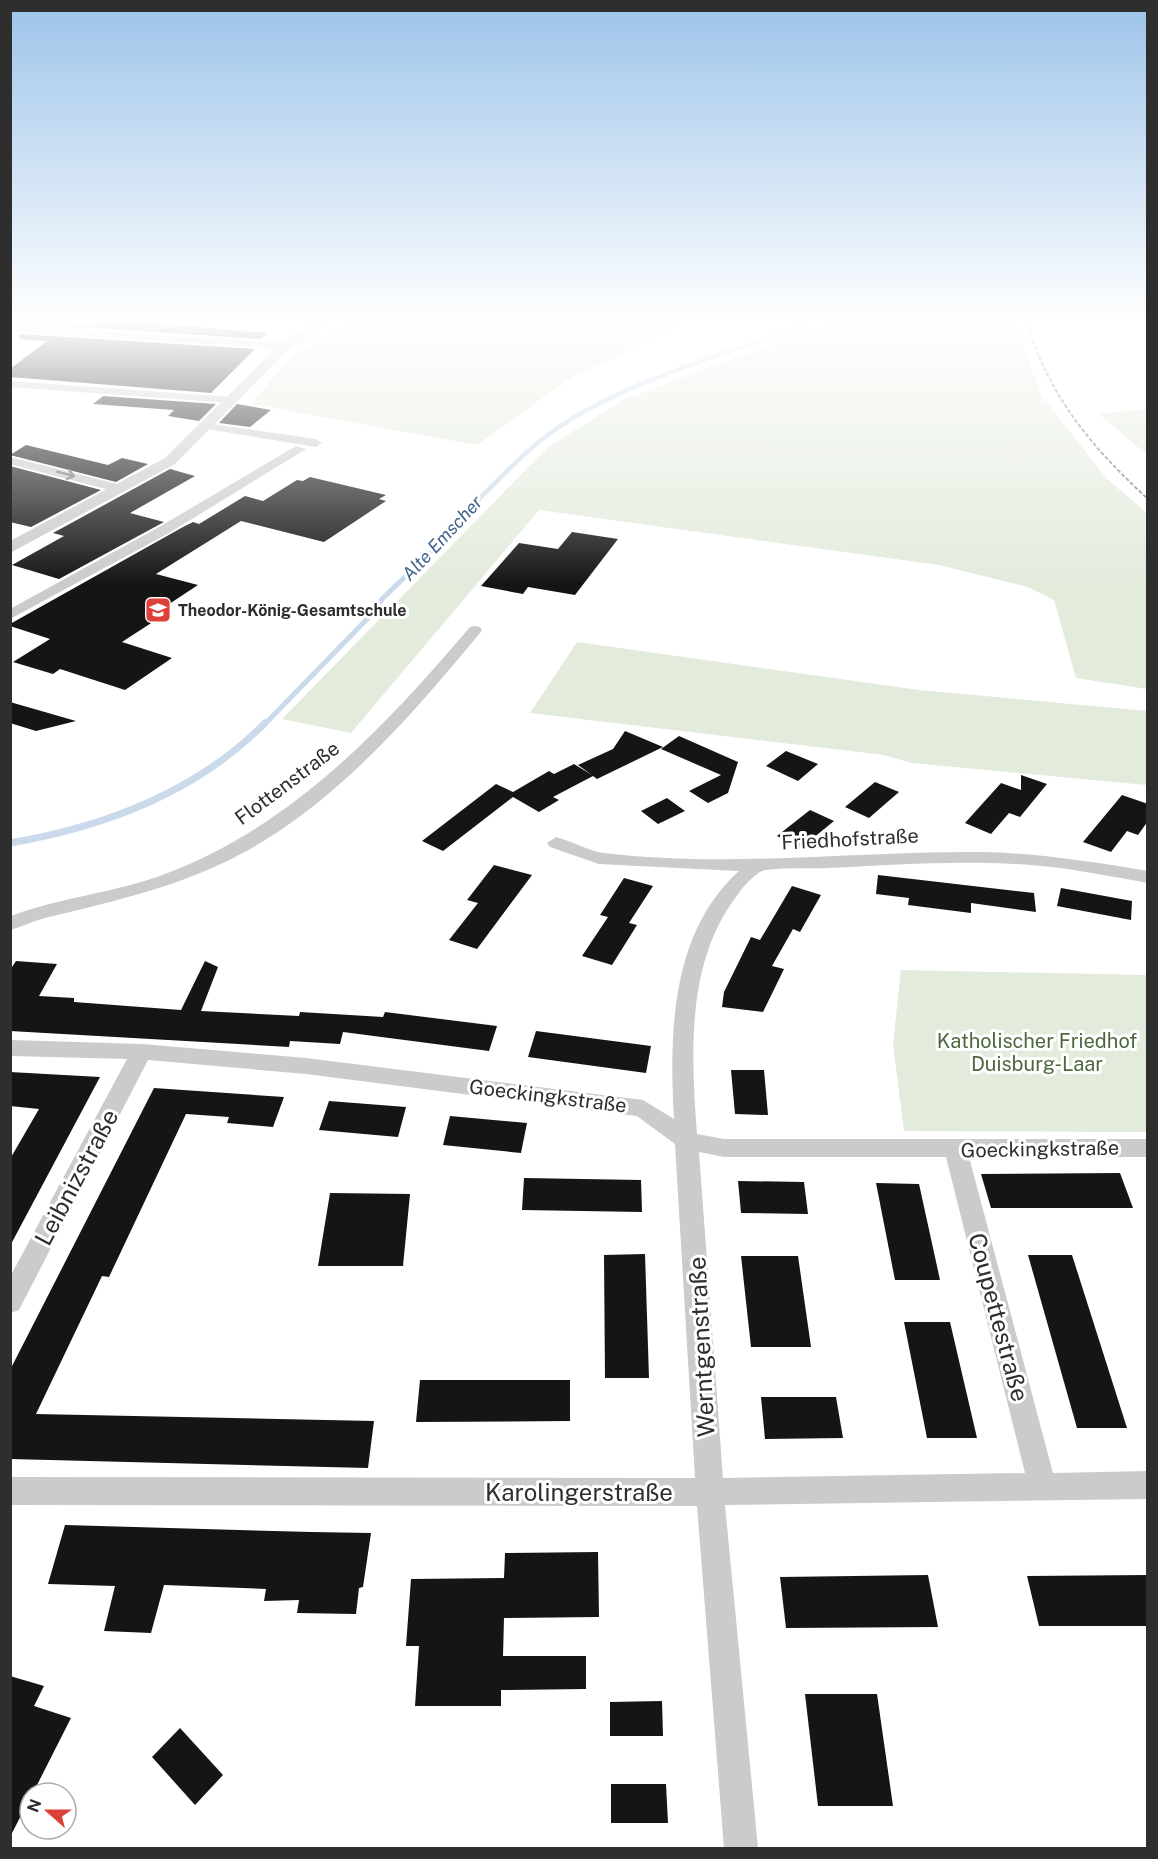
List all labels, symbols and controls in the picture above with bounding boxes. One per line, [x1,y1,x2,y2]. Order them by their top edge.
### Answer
one-way arrow [56,469,75,481]
water label: Alte Emscher [398,491,487,585]
school or university icon: Theodor-König-Gesamtschule [143,595,173,625]
place label: Theodor-König-Gesamtschule [178,601,407,620]
street label: Flottenstraße [230,736,344,830]
street label: Friedhofstraße [781,823,919,855]
park label: Katholischer Friedhof Duisburg-Laar [937,1029,1137,1076]
street label: Goeckingkstraße [468,1074,628,1118]
street label: Leibnizstraße [28,1104,124,1250]
street label: Goeckingkstraße [960,1136,1120,1162]
street label: Coupettestraße [963,1230,1035,1404]
street label: Werntgenstraße [682,1256,720,1438]
street label: Karolingerstraße [485,1478,673,1506]
north arrow [18,1781,78,1841]
text: N [23,1797,46,1815]

